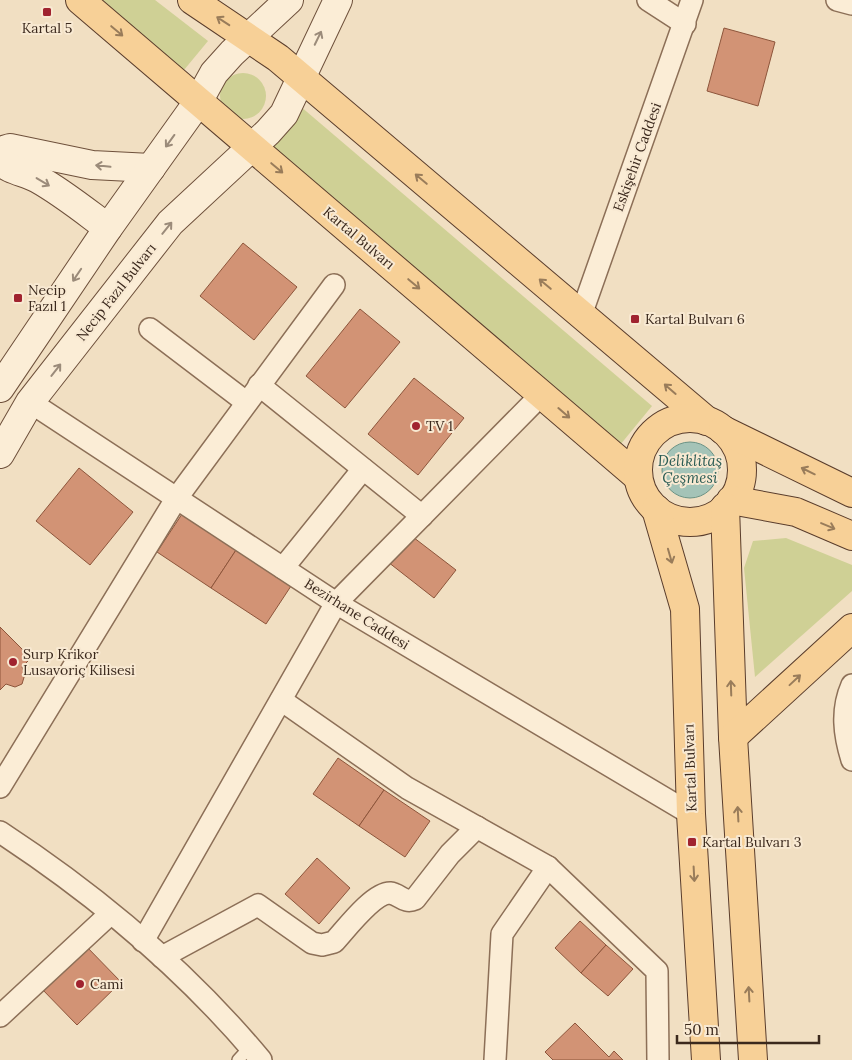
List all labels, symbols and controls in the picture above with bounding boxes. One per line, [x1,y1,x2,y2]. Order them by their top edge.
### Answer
marker: Kartal 5 [41,6,53,18]
one-way arrow [217,16,231,26]
place label: Kartal 5 [22,19,72,37]
one-way arrow [110,26,123,37]
one-way arrow [314,31,324,46]
street label: Eskişehir Caddesi [609,100,665,214]
one-way arrow [165,134,175,148]
one-way arrow [95,161,111,171]
one-way arrow [270,162,283,173]
one-way arrow [415,174,428,185]
one-way arrow [35,178,50,188]
street label: Kartal Bulvarı [320,203,399,273]
one-way arrow [161,222,172,235]
street label: Necip Fazıl Bulvarı [72,239,160,345]
one-way arrow [72,267,82,281]
one-way arrow [407,279,420,290]
one-way arrow [539,279,552,290]
place label: Necip Fazıl 1 [28,281,66,315]
marker: Necip Fazıl 1 [12,292,24,304]
place label: Kartal Bulvarı 6 [645,310,745,328]
marker: Kartal Bulvarı 6 [629,313,641,325]
one-way arrow [51,363,61,377]
one-way arrow [663,383,676,395]
one-way arrow [557,407,570,418]
place label: TV 1 [426,417,453,435]
marker: TV 1 [410,420,422,432]
water label: Deliklitaş Çeşmesi [658,451,722,487]
one-way arrow [801,466,816,475]
one-way arrow [820,521,835,531]
one-way arrow [666,548,675,564]
street label: Bezirhane Caddesi [301,574,413,654]
place label: Surp Krikor Lusavoriç Kilisesi [23,645,135,679]
marker: Surp Krikor Lusavoriç Kilisesi [7,656,19,668]
one-way arrow [788,674,801,686]
one-way arrow [727,680,736,696]
street label: Kartal Bulvarı [679,724,701,812]
one-way arrow [733,806,742,822]
place label: Kartal Bulvarı 3 [702,833,802,851]
marker: Kartal Bulvarı 3 [686,836,698,848]
one-way arrow [690,865,699,881]
place label: Cami [90,975,124,993]
marker: Cami [74,978,86,990]
one-way arrow [744,986,753,1002]
scale bar [677,1012,820,1044]
text: 50 m [684,1020,719,1039]

